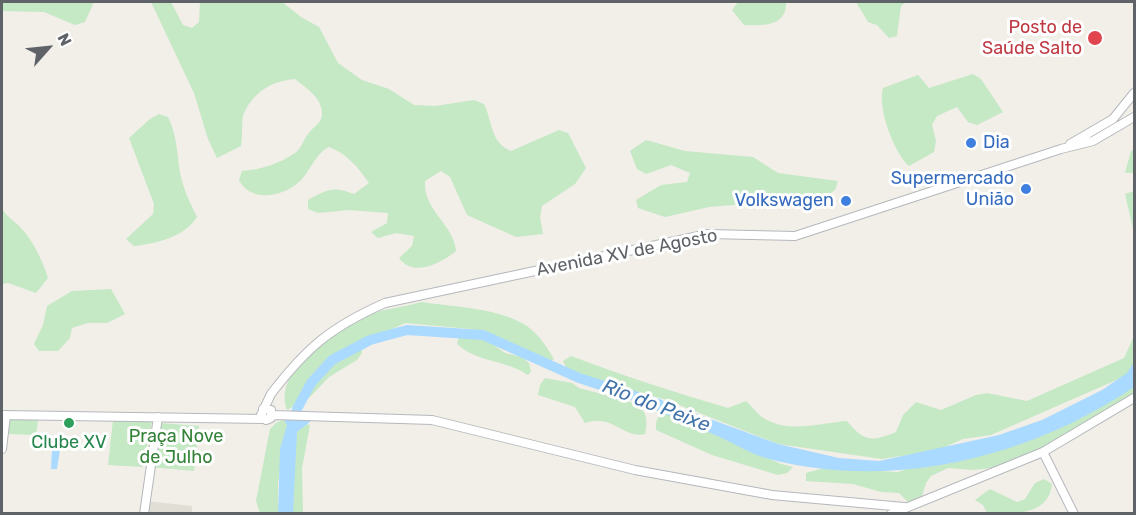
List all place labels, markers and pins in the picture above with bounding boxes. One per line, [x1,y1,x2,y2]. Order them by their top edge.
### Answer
place label: Posto de Saúde Salto [982,17,1082,60]
marker: Posto de Saúde Salto [1086,29,1104,47]
place label: Dia [983,132,1010,154]
marker: Dia [964,136,978,150]
place label: Supermercado União [891,168,1014,210]
marker: Supermercado União [1019,182,1033,196]
place label: Volkswagen [735,190,834,212]
marker: Volkswagen [839,194,853,208]
marker: Clube XV [62,416,76,430]
place label: Clube XV [31,432,107,454]

